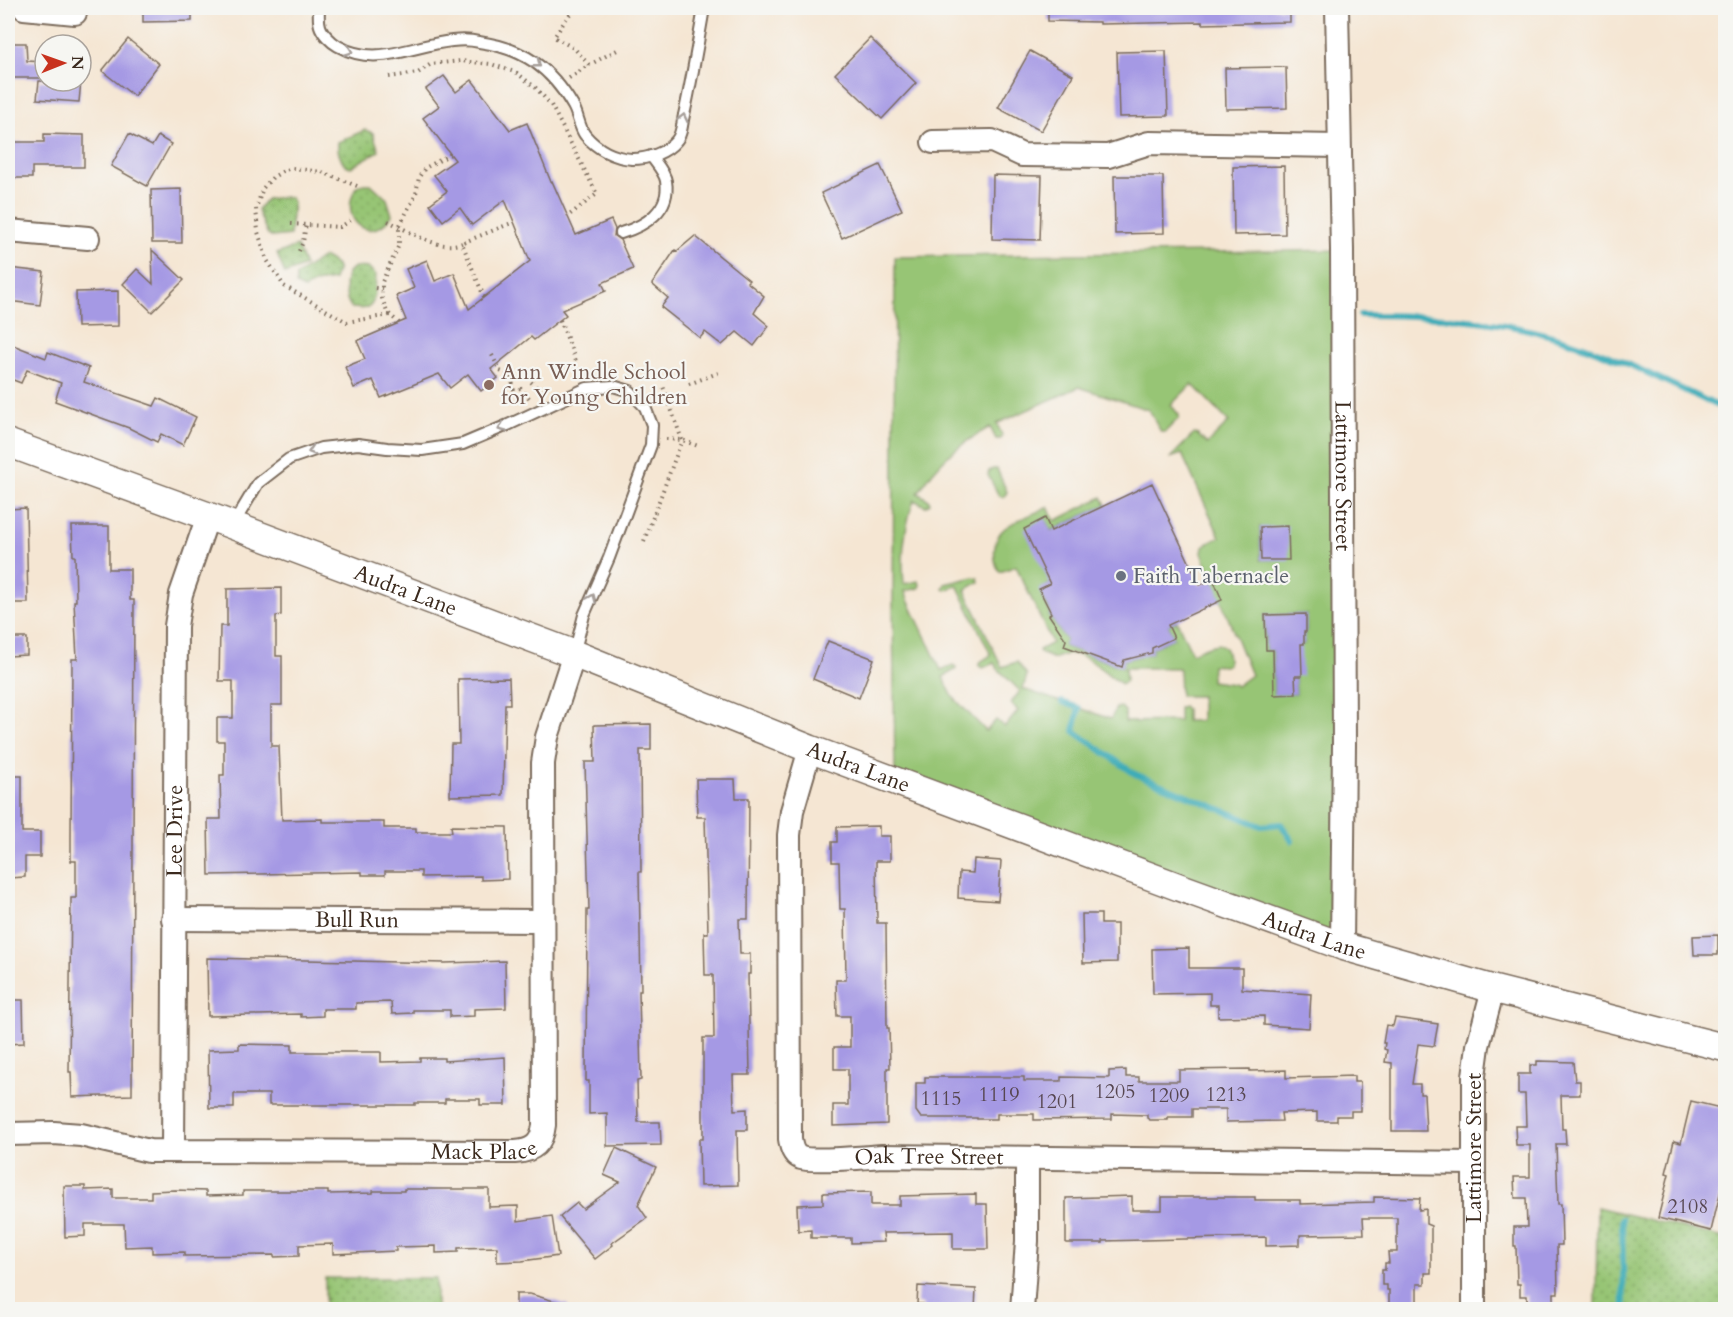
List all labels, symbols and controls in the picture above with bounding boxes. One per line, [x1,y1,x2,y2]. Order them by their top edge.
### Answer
north arrow [33,33,93,93]
one-way arrow [343,44,354,56]
text: N [66,56,88,70]
one-way arrow [530,56,541,67]
one-way arrow [676,113,689,123]
place label: Ann Windle School for Young Children [501,357,688,412]
marker: Ann Windle School for Young Children [482,378,496,392]
street label: Lattimore Street [1328,401,1358,551]
one-way arrow [497,420,508,432]
one-way arrow [307,444,318,457]
street label: Audra Lane [350,557,461,624]
place label: Faith Tabernacle [1133,561,1289,591]
marker: Faith Tabernacle [1114,569,1128,583]
one-way arrow [585,594,597,605]
street label: Audra Lane [802,734,914,800]
street label: Lee Drive [160,785,190,877]
street label: Audra Lane [1258,903,1370,967]
street label: Bull Run [315,905,400,935]
street label: Lattimore Street [1459,1073,1489,1223]
house number: 1205 [1095,1078,1135,1105]
house number: 1119 [979,1081,1019,1108]
house number: 1213 [1206,1081,1246,1108]
house number: 1209 [1149,1082,1189,1109]
house number: 1115 [921,1085,961,1112]
house number: 1201 [1037,1088,1077,1115]
street label: Mack Place [431,1132,543,1167]
street label: Oak Tree Street [853,1141,1004,1173]
house number: 2108 [1668,1193,1708,1220]

